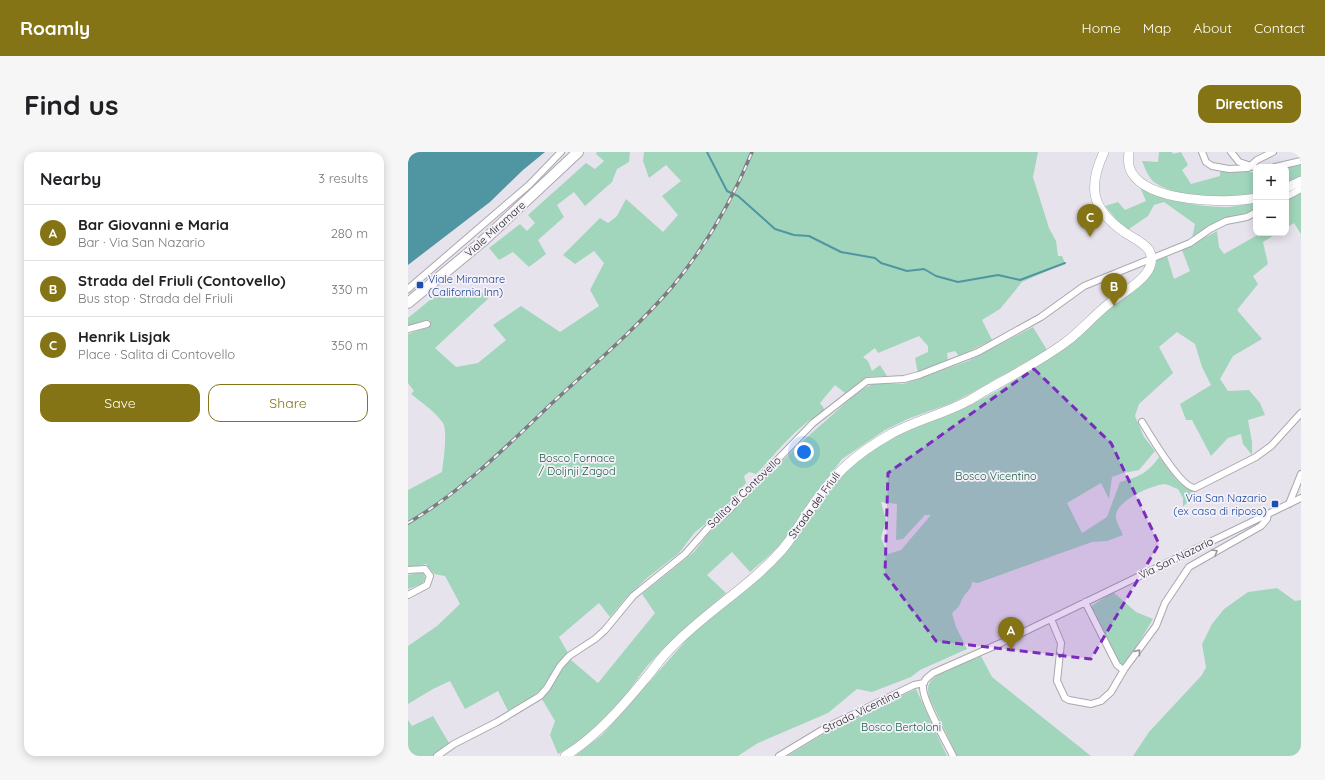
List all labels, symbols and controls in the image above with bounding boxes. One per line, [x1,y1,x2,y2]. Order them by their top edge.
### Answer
text: Roamly [20,16,90,40]
text: Home [1082,19,1121,37]
text: Map [1143,19,1171,37]
text: About [1193,19,1232,37]
text: Contact [1254,19,1305,37]
button: Directions [1198,85,1301,123]
text: Find us [24,87,118,122]
map controls [1253,164,1289,236]
button: + [1253,164,1289,200]
text: Nearby [40,168,101,189]
text: 3 results [318,170,368,186]
street label: Viale Miramare [462,198,528,260]
button: − [1253,200,1289,236]
pin: C [1077,204,1103,237]
text: Bar Giovanni e Maria [78,215,229,234]
text: A [49,225,57,241]
text: 280 m [331,225,368,241]
text: Bar · Via San Nazario [78,234,205,250]
text: Strada del Friuli (Contovello) [78,271,286,290]
place label: Viale Miramare (California Inn) [428,272,505,299]
pin: B [1101,273,1127,306]
marker: Viale Miramare (California Inn) [415,280,425,290]
text: B [49,281,57,297]
text: 330 m [331,281,368,297]
text: Bus stop · Strada del Friuli [78,290,233,306]
text: Henrik Lisjak [78,327,171,346]
text: C [49,337,57,353]
text: 350 m [331,337,368,353]
text: Place · Salita di Contovello [78,346,235,362]
button: Save [40,384,200,422]
button: Share [208,384,368,422]
your location [794,442,814,462]
park label: Bosco Fornace / Doljnji Zagod [538,451,616,478]
street label: Salita di Contovello [704,453,784,531]
street label: Strada del Friuli [785,469,843,541]
park label: Bosco Vicentino [955,469,1037,483]
place label: Via San Nazario (ex casa di riposo) [1173,491,1267,518]
marker: Via San Nazario (ex casa di riposo) [1270,499,1280,509]
street label: Via San Nazario [1136,534,1216,582]
one-way arrow [1211,549,1218,556]
pin: A [998,617,1024,650]
one-way arrow [1134,649,1141,657]
one-way arrow [1056,652,1065,658]
street label: Strada Vicentina [820,686,902,736]
park label: Bosco Bertoloni [861,720,941,734]

